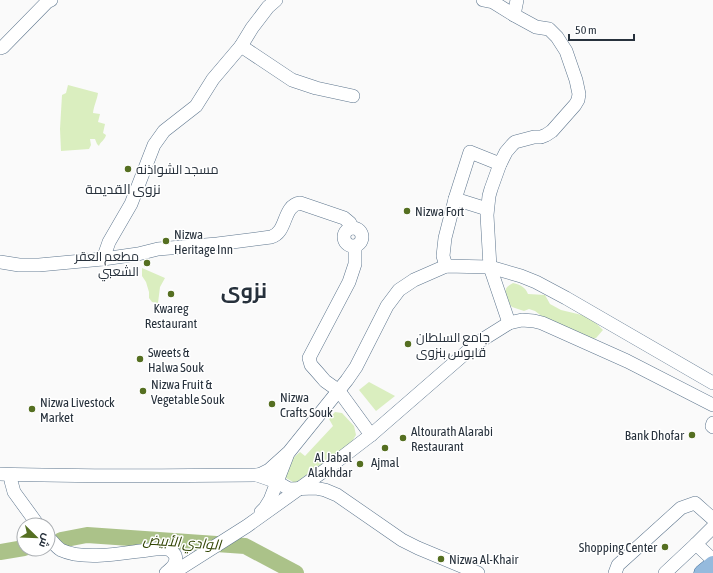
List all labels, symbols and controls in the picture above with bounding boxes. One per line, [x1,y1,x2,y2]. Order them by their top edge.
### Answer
scale bar [569,16,634,42]
text: 50 m [575,23,597,37]
place label: مسجد الشواذنه [136,162,219,177]
marker: مسجد الشواذنه [123,164,133,174]
district label: نزوى القديمة [85,181,161,197]
place label: Nizwa Fort [415,204,465,219]
marker: Nizwa Fort [402,206,412,216]
place label: Nizwa Heritage Inn [174,227,233,257]
marker: Nizwa Heritage Inn [161,236,171,246]
place label: مطعم العقر الشعبي [74,249,139,282]
marker: مطعم العقر الشعبي [142,258,152,268]
district label: نزوى [221,278,267,304]
marker: Kwareg Restaurant [166,289,176,299]
place label: Kwareg Restaurant [145,301,198,331]
place label: جامع السلطان قابوس بنزوى [416,330,490,360]
marker: جامع السلطان قابوس بنزوى [403,339,413,349]
place label: Sweets & Halwa Souk [148,345,204,375]
marker: Sweets & Halwa Souk [135,354,145,364]
place label: Nizwa Fruit & Vegetable Souk [151,377,225,407]
marker: Nizwa Fruit & Vegetable Souk [138,386,148,396]
place label: Nizwa Crafts Souk [280,390,333,420]
place label: Nizwa Livestock Market [40,395,115,425]
marker: Nizwa Crafts Souk [267,399,277,409]
marker: Nizwa Livestock Market [27,404,37,414]
place label: Altourath Alarabi Restaurant [411,424,493,454]
place label: Bank Dhofar [625,428,684,443]
marker: Bank Dhofar [687,430,697,440]
marker: Altourath Alarabi Restaurant [398,433,408,443]
marker: Ajmal [380,443,390,453]
place label: Al Jabal Alakhdar [308,450,353,480]
place label: Ajmal [371,455,400,470]
marker: Al Jabal Alakhdar [355,459,365,469]
north arrow [16,517,56,557]
water label: الوادي الأبيض [142,531,223,557]
text: ش [36,532,53,550]
place label: Shopping Center [579,540,657,555]
marker: Shopping Center [660,542,670,552]
place label: Nizwa Al-Khair [449,552,519,567]
marker: Nizwa Al-Khair [436,554,446,564]

